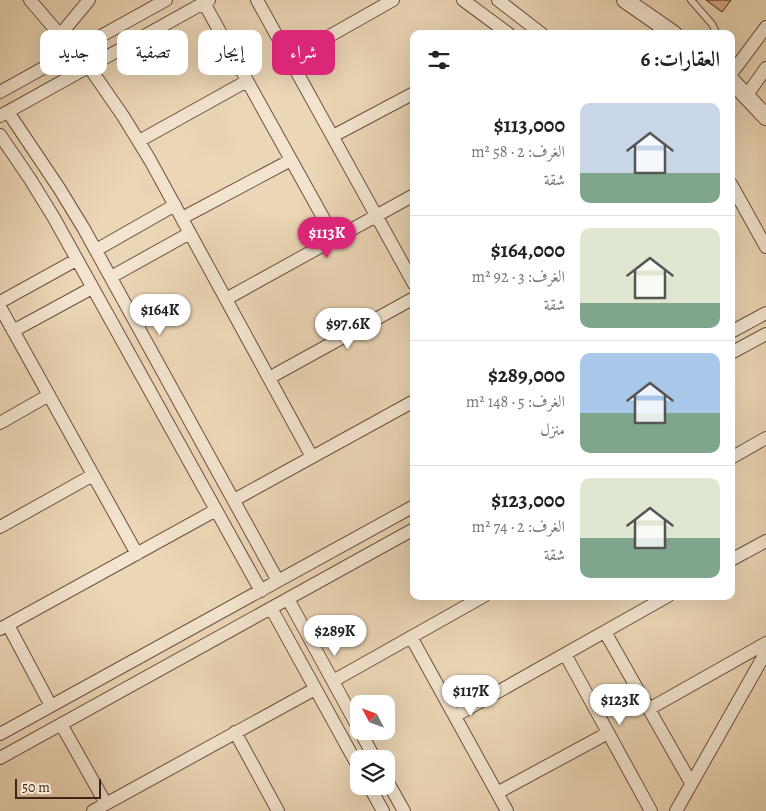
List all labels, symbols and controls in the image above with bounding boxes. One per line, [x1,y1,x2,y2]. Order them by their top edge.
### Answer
chip: جديد [40,30,107,75]
chip: تصفية [117,30,188,75]
chip: إيجار [198,30,262,75]
chip: شراء [272,30,335,75]
text: العقارات: 6 [640,45,720,73]
icon: filters [425,46,453,74]
text: $113,000 [494,111,565,139]
icon: home [620,123,680,183]
text: الغرف: 2 · 58 m² [471,141,565,163]
text: شقة [544,169,565,191]
pin: $113K [292,216,362,259]
text: $113K [309,222,345,244]
text: $164,000 [491,236,565,264]
icon: home [620,248,680,308]
text: الغرف: 3 · 92 m² [472,266,565,288]
pin: $164K [125,294,195,336]
text: شقة [544,294,565,316]
text: $164K [141,299,179,321]
pin: $97.6K [307,308,389,350]
text: $97.6K [326,313,370,335]
text: $289,000 [488,361,565,389]
icon: home [620,373,680,433]
text: الغرف: 5 · 148 m² [466,391,565,413]
text: منزل [540,419,565,441]
text: $123,000 [491,486,565,514]
icon: home [620,498,680,558]
text: الغرف: 2 · 74 m² [472,516,565,538]
text: شقة [544,544,565,566]
pin: $289K [300,614,370,657]
text: $289K [315,620,355,642]
pin: $117K [436,674,506,717]
text: $117K [453,680,489,702]
pin: $123K [585,684,655,726]
text: $123K [601,689,639,711]
north arrow [350,695,395,740]
map controls [350,695,395,795]
button: layers [350,750,395,795]
scale bar [15,776,101,799]
text: 50 m [22,778,50,797]

